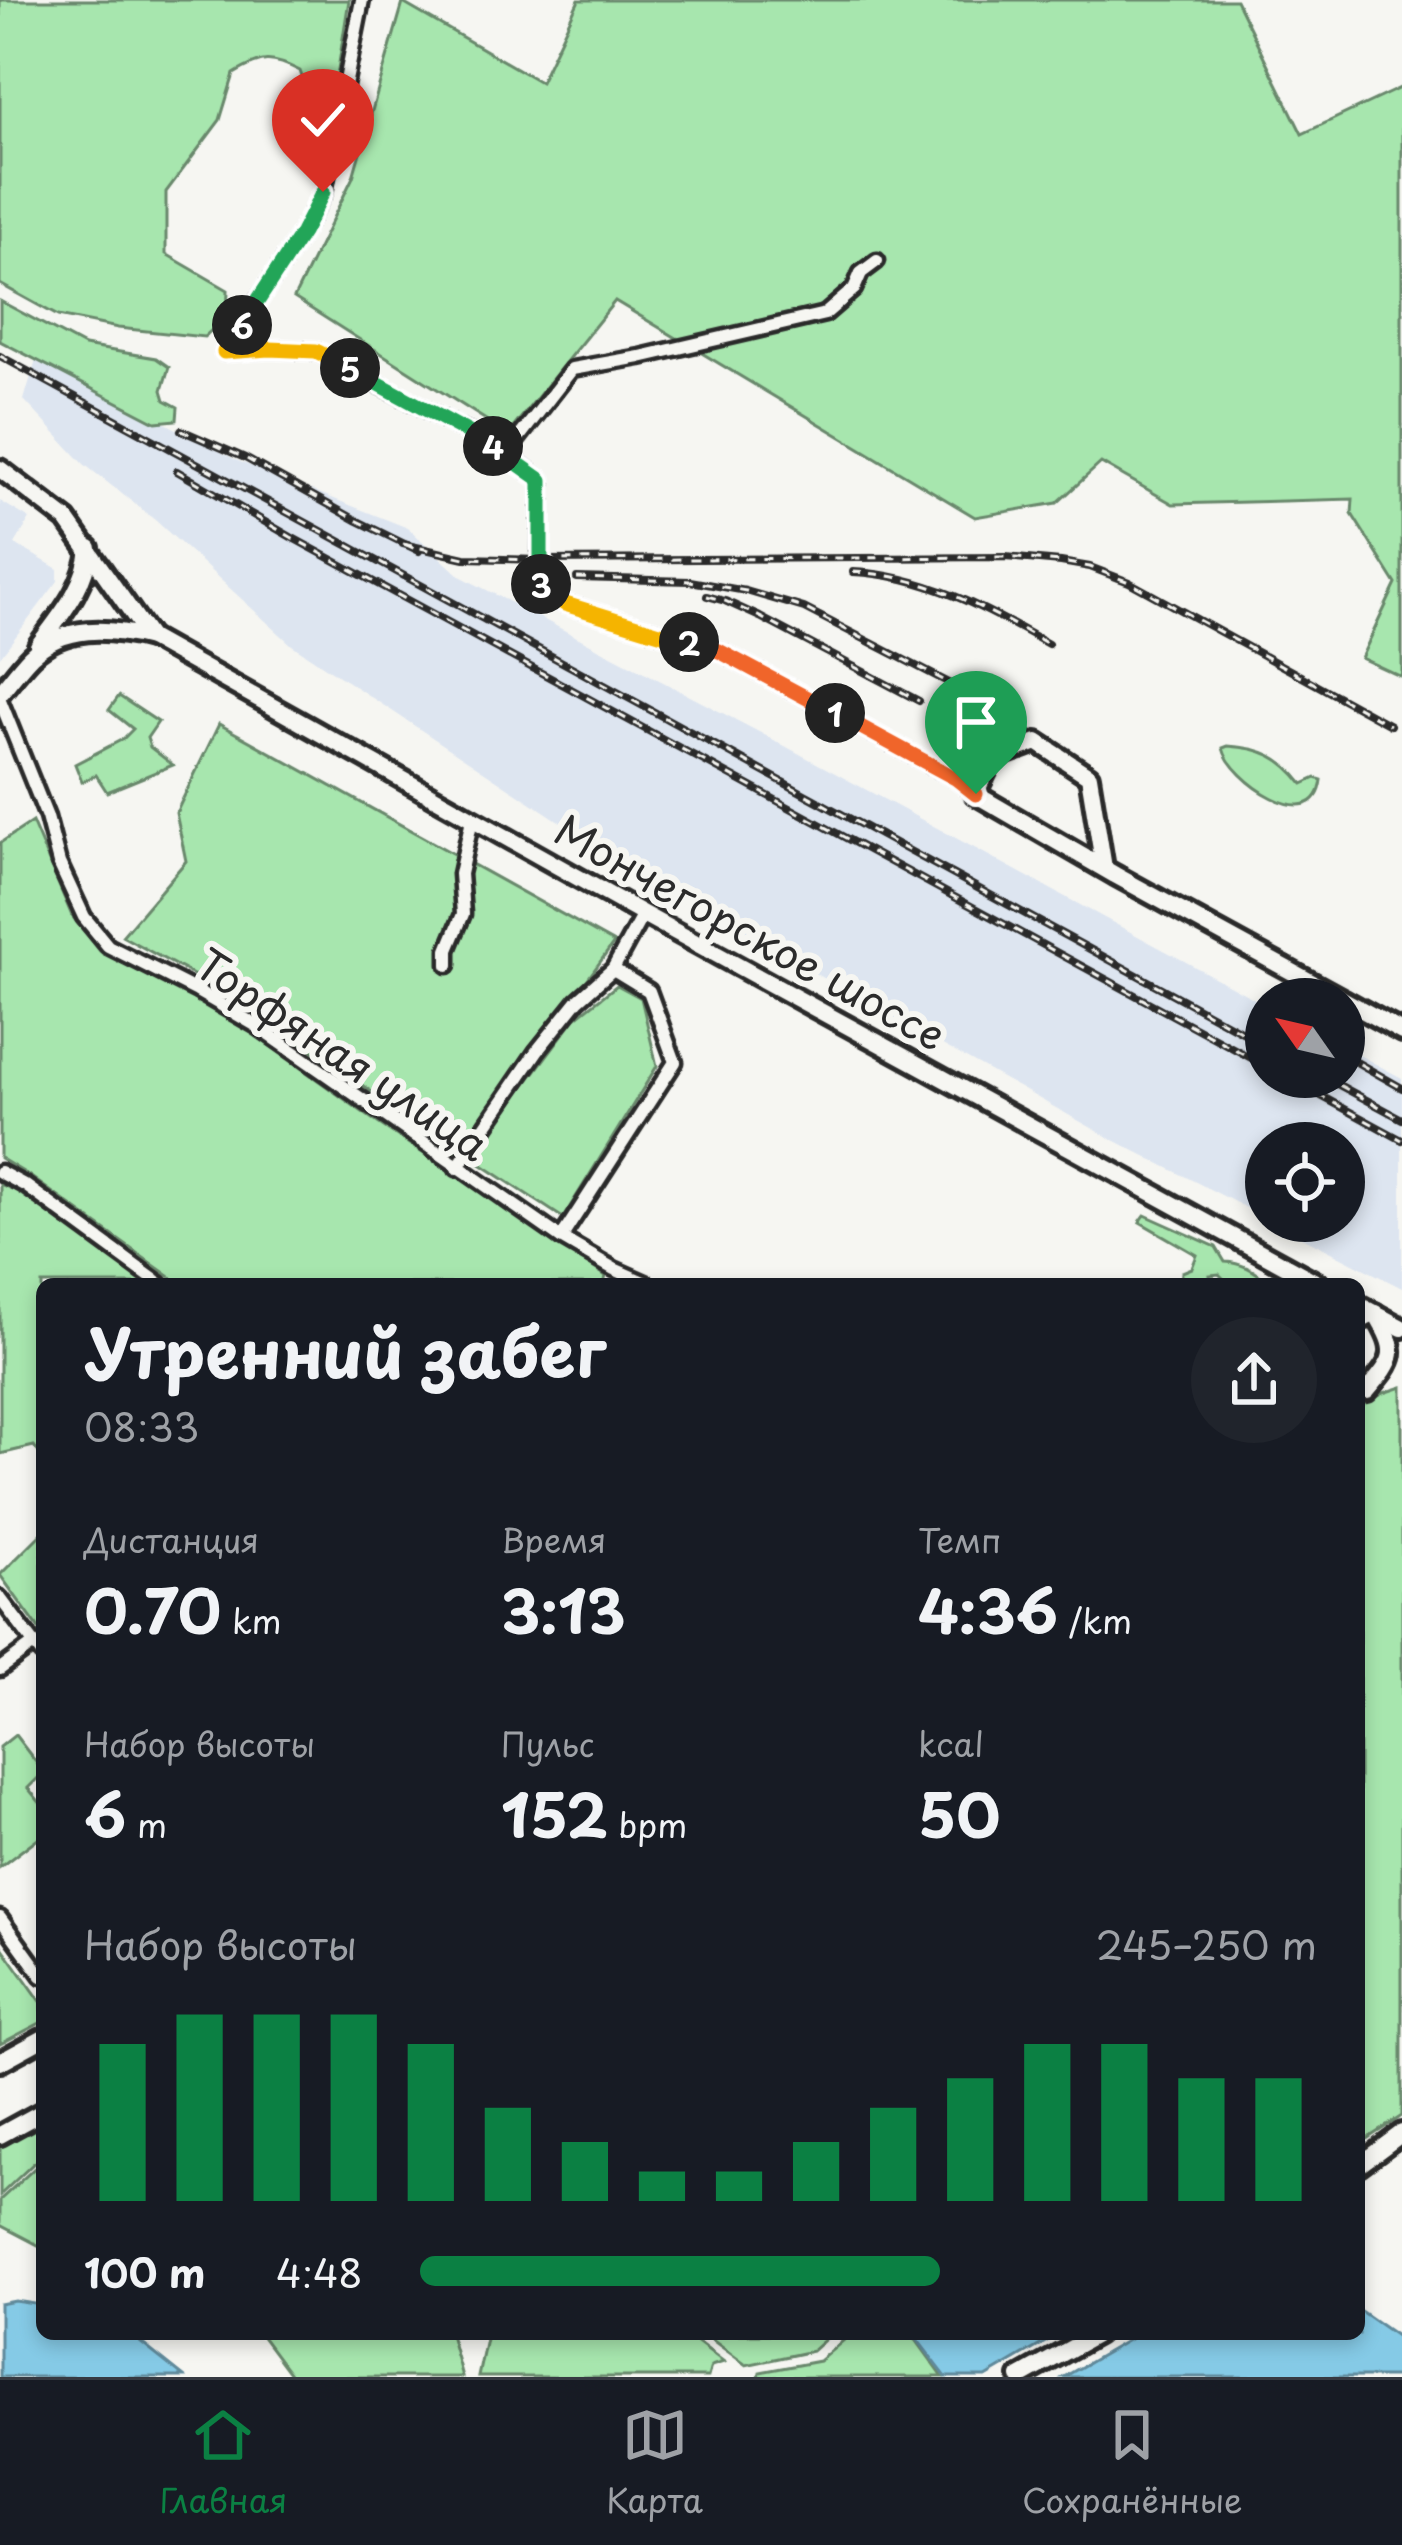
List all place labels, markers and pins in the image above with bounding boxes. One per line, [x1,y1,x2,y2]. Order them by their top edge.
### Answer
pin [272,69,374,192]
pin: 6 [212,295,272,355]
pin: 5 [320,338,380,398]
pin: 4 [463,416,523,476]
pin: 3 [511,554,571,614]
pin: 2 [659,612,719,672]
pin [925,671,1027,794]
pin: 1 [805,683,865,743]

